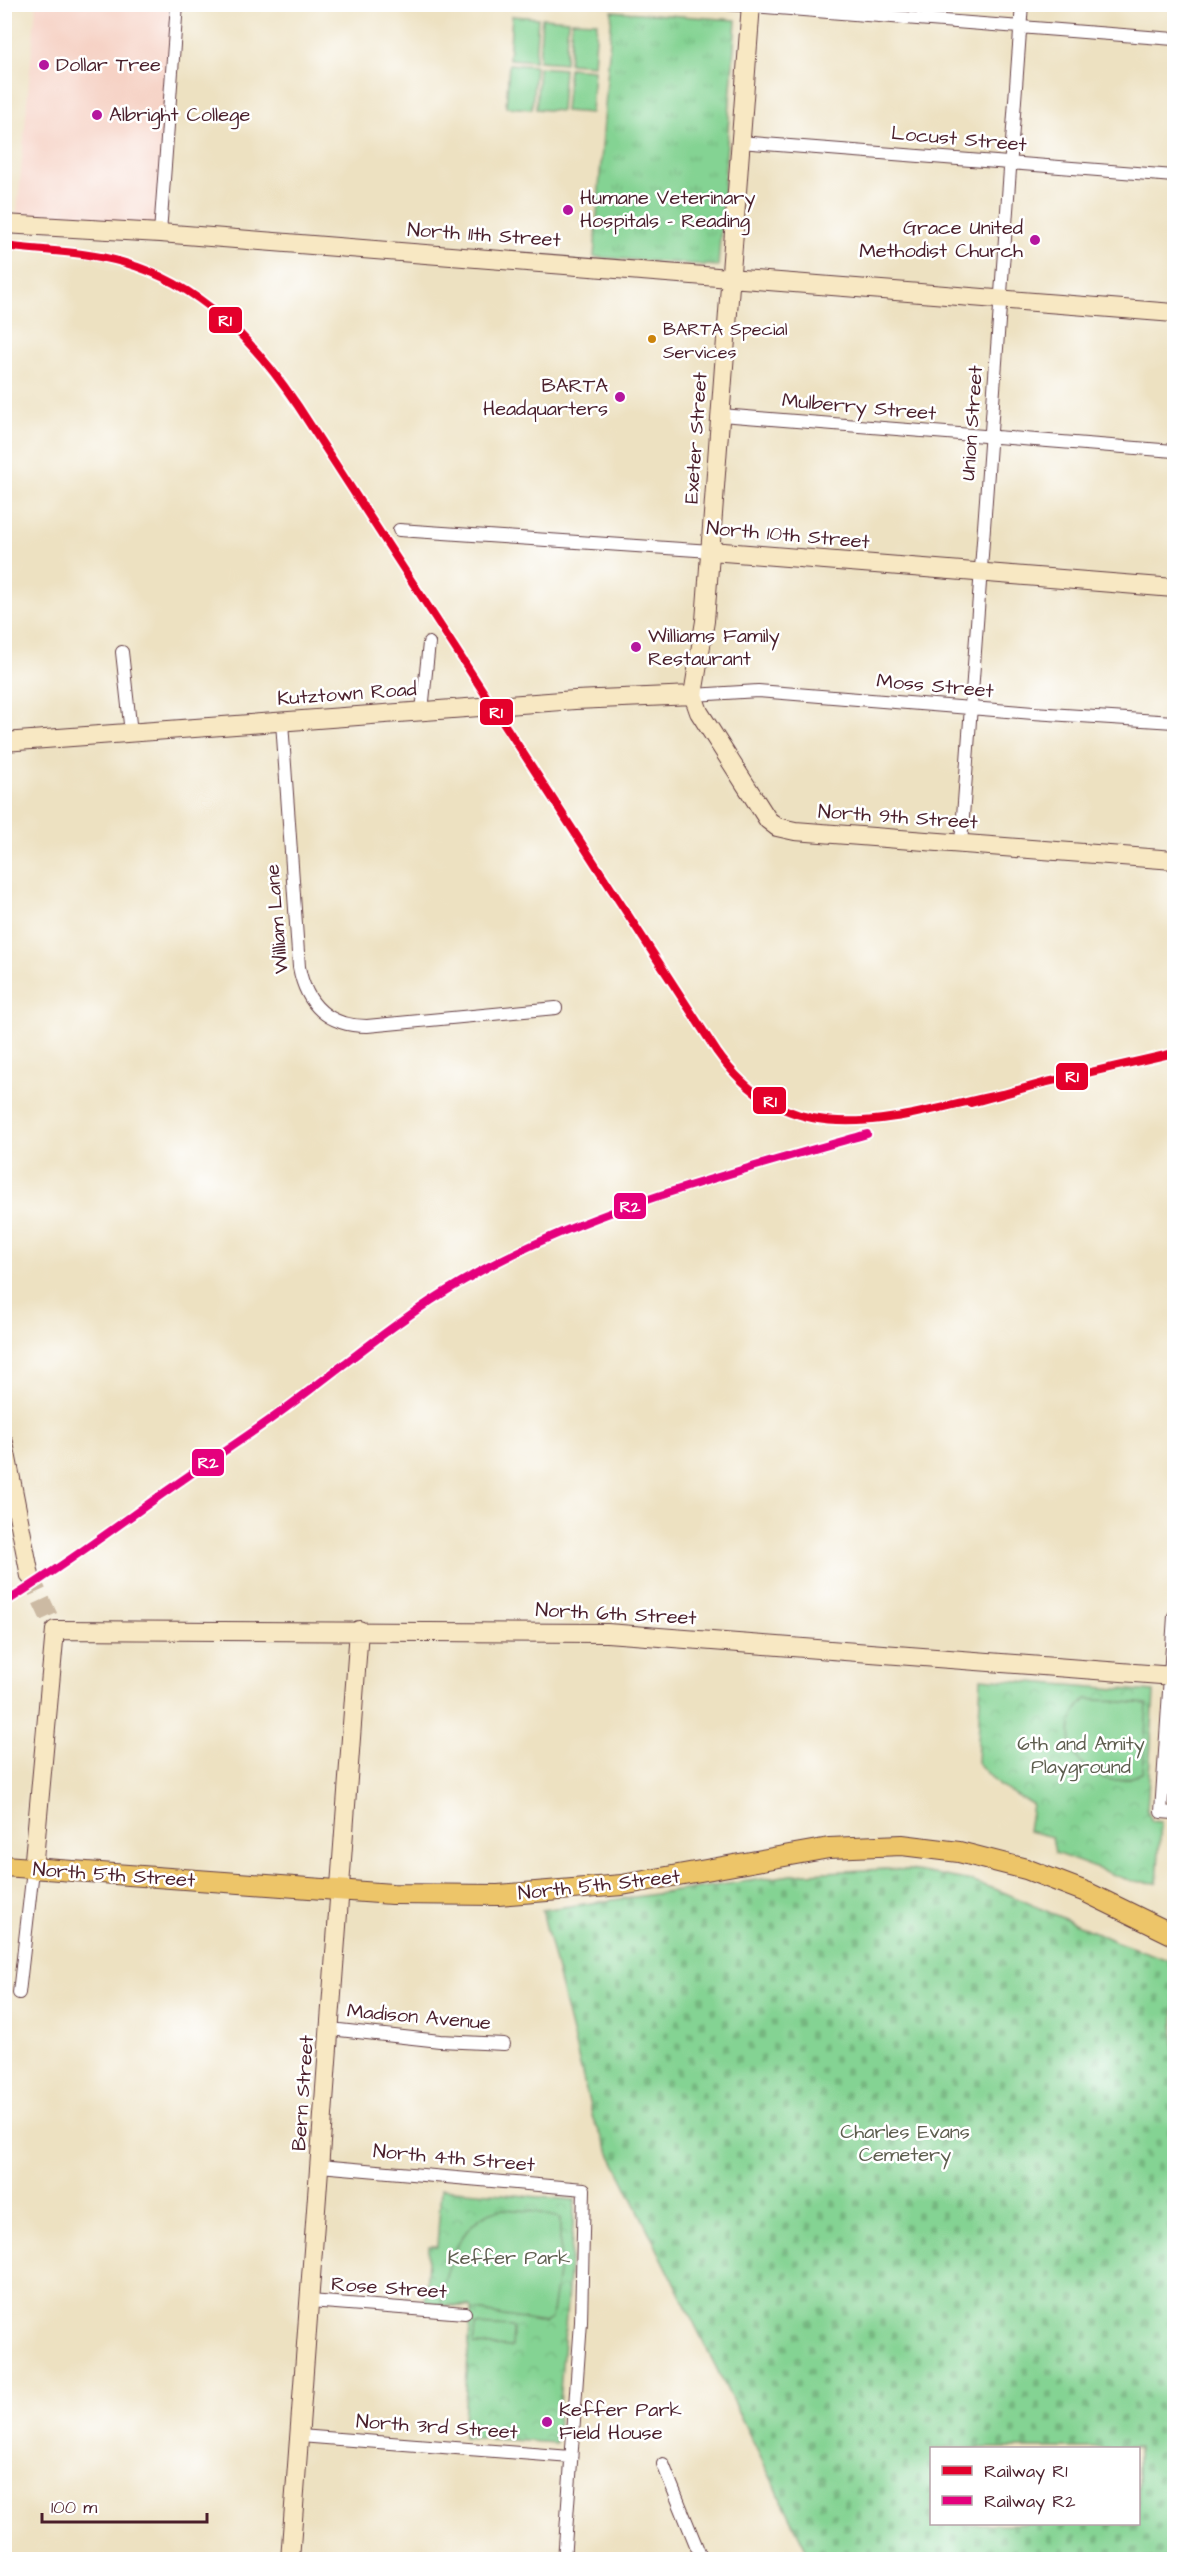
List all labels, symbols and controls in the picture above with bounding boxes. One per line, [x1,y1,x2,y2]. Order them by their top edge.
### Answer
place label: Dollar Tree [56,51,161,79]
marker: Dollar Tree [37,58,51,72]
place label: Albright College [109,101,250,130]
marker: Albright College [90,108,104,122]
street label: Locust Street [890,119,1028,159]
place label: Humane Veterinary Hospitals – Reading [580,184,755,236]
marker: Humane Veterinary Hospitals – Reading [561,203,575,217]
place label: Grace United Methodist Church [859,214,1023,265]
street label: North 11th Street [406,216,562,254]
marker: Grace United Methodist Church [1028,233,1042,247]
line badge: R1 [208,306,243,334]
text: R1 [218,310,233,332]
place label: BARTA Special Services [663,317,788,365]
marker: BARTA Special Services [646,333,658,345]
street label: Union Street [954,365,990,481]
street label: Exeter Street [677,371,715,505]
place label: BARTA Headquarters [483,372,608,423]
street label: Mulberry Street [781,386,937,429]
marker: BARTA Headquarters [613,390,627,404]
street label: North 10th Street [705,514,871,556]
place label: Williams Family Restaurant [648,622,780,673]
marker: Williams Family Restaurant [629,640,643,654]
street label: Moss Street [875,667,995,705]
street label: Kutztown Road [276,675,418,713]
line badge: R1 [479,698,514,726]
text: R1 [489,702,504,724]
street label: North 9th Street [817,797,979,837]
street label: William Lane [258,863,296,975]
line badge: R1 [1055,1062,1089,1091]
text: R1 [1065,1066,1080,1088]
line badge: R1 [752,1086,787,1115]
text: R1 [763,1091,778,1113]
line badge: R2 [613,1192,647,1220]
text: R2 [620,1196,641,1218]
line badge: R2 [191,1448,225,1477]
text: R2 [198,1452,219,1474]
street label: North 6th Street [535,1596,697,1632]
park label: 6th and Amity Playground [1017,1730,1145,1782]
street label: North 5th Street [32,1855,196,1895]
street label: North 5th Street [517,1863,681,1907]
street label: Madison Avenue [346,1997,492,2037]
street label: Bern Street [285,2034,321,2152]
park label: Charles Evans Cemetery [840,2118,970,2170]
street label: North 4th Street [372,2137,536,2179]
park label: Keffer Park [448,2244,570,2272]
street label: Rose Street [330,2270,448,2306]
place label: Keffer Park Field House [559,2396,682,2447]
street label: North 3rd Street [355,2407,519,2447]
marker: Keffer Park Field House [540,2415,554,2429]
legend [930,2447,1140,2525]
text: Railway R1 [984,2459,1067,2485]
scale bar [42,2486,207,2524]
text: Railway R2 [984,2489,1076,2515]
text: 100 m [51,2495,97,2520]

